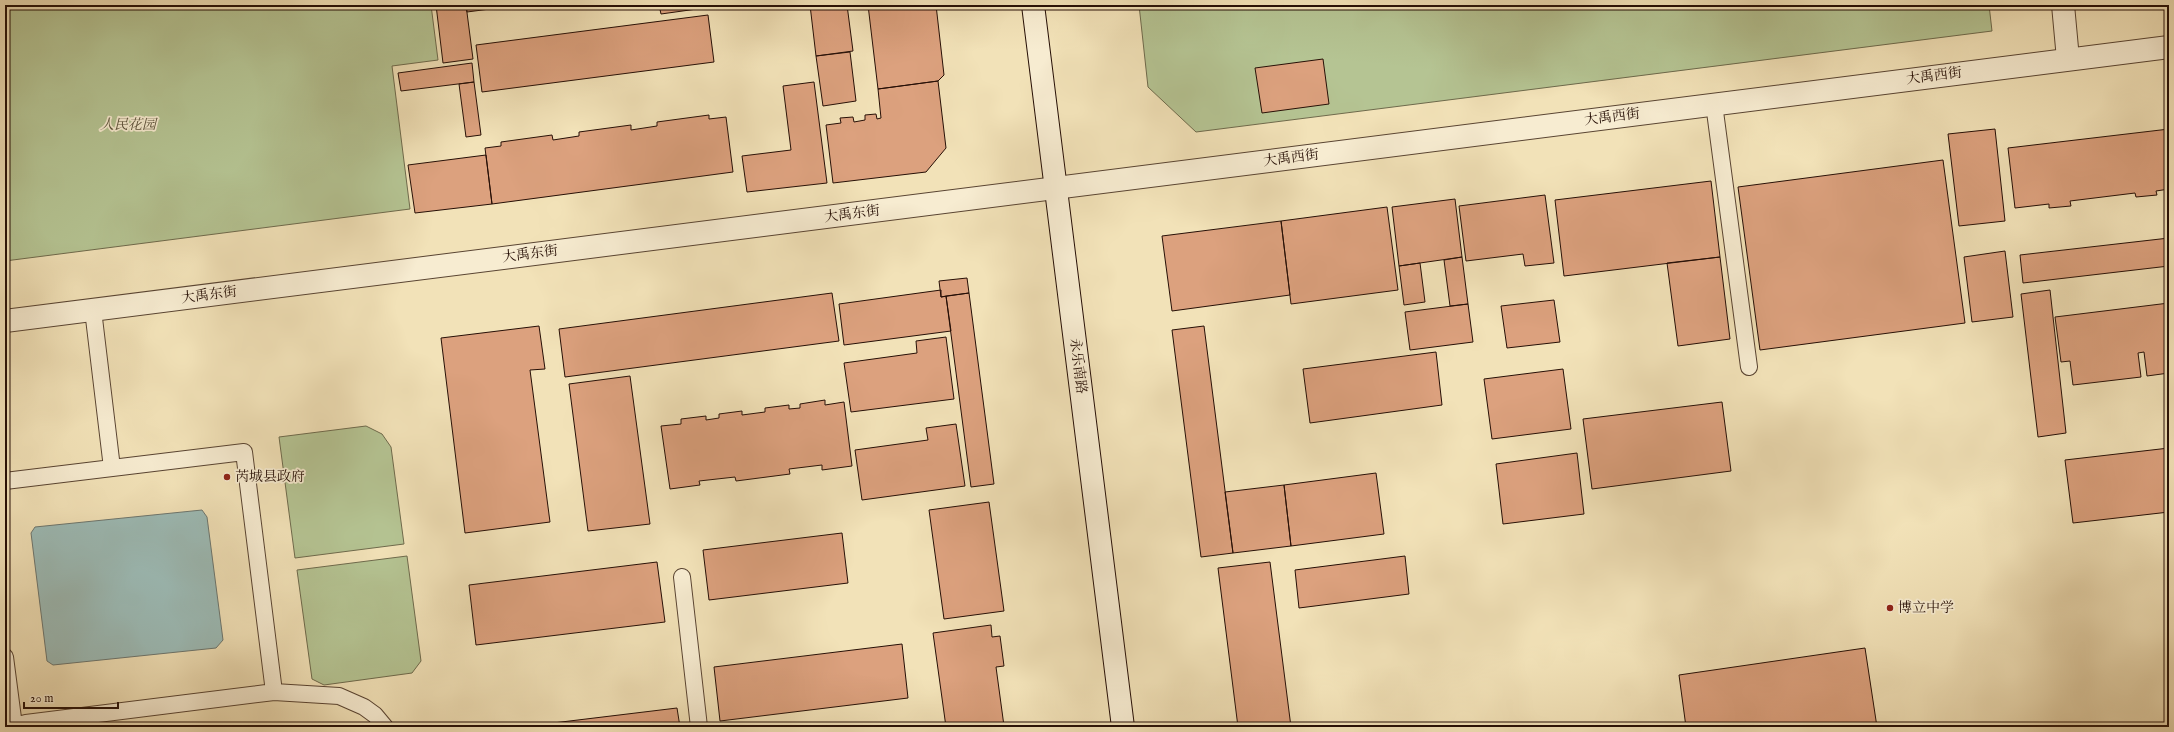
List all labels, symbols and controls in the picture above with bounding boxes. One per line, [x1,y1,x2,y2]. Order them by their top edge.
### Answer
street label: 大禹西街 [1905,64,1963,88]
street label: 大禹西街 [1583,105,1641,129]
park label: 人民花园 [100,116,158,134]
street label: 大禹西街 [1262,146,1320,170]
street label: 大禹东街 [823,202,881,226]
street label: 大禹东街 [501,242,559,266]
street label: 大禹东街 [180,283,238,307]
street label: 永乐南路 [1066,337,1090,395]
place label: 芮城县政府 [235,468,305,486]
marker: 芮城县政府 [222,472,232,482]
place label: 博立中学 [1898,599,1954,617]
marker: 博立中学 [1885,603,1895,613]
scale bar [24,684,118,710]
text: 20 m [30,691,53,706]

